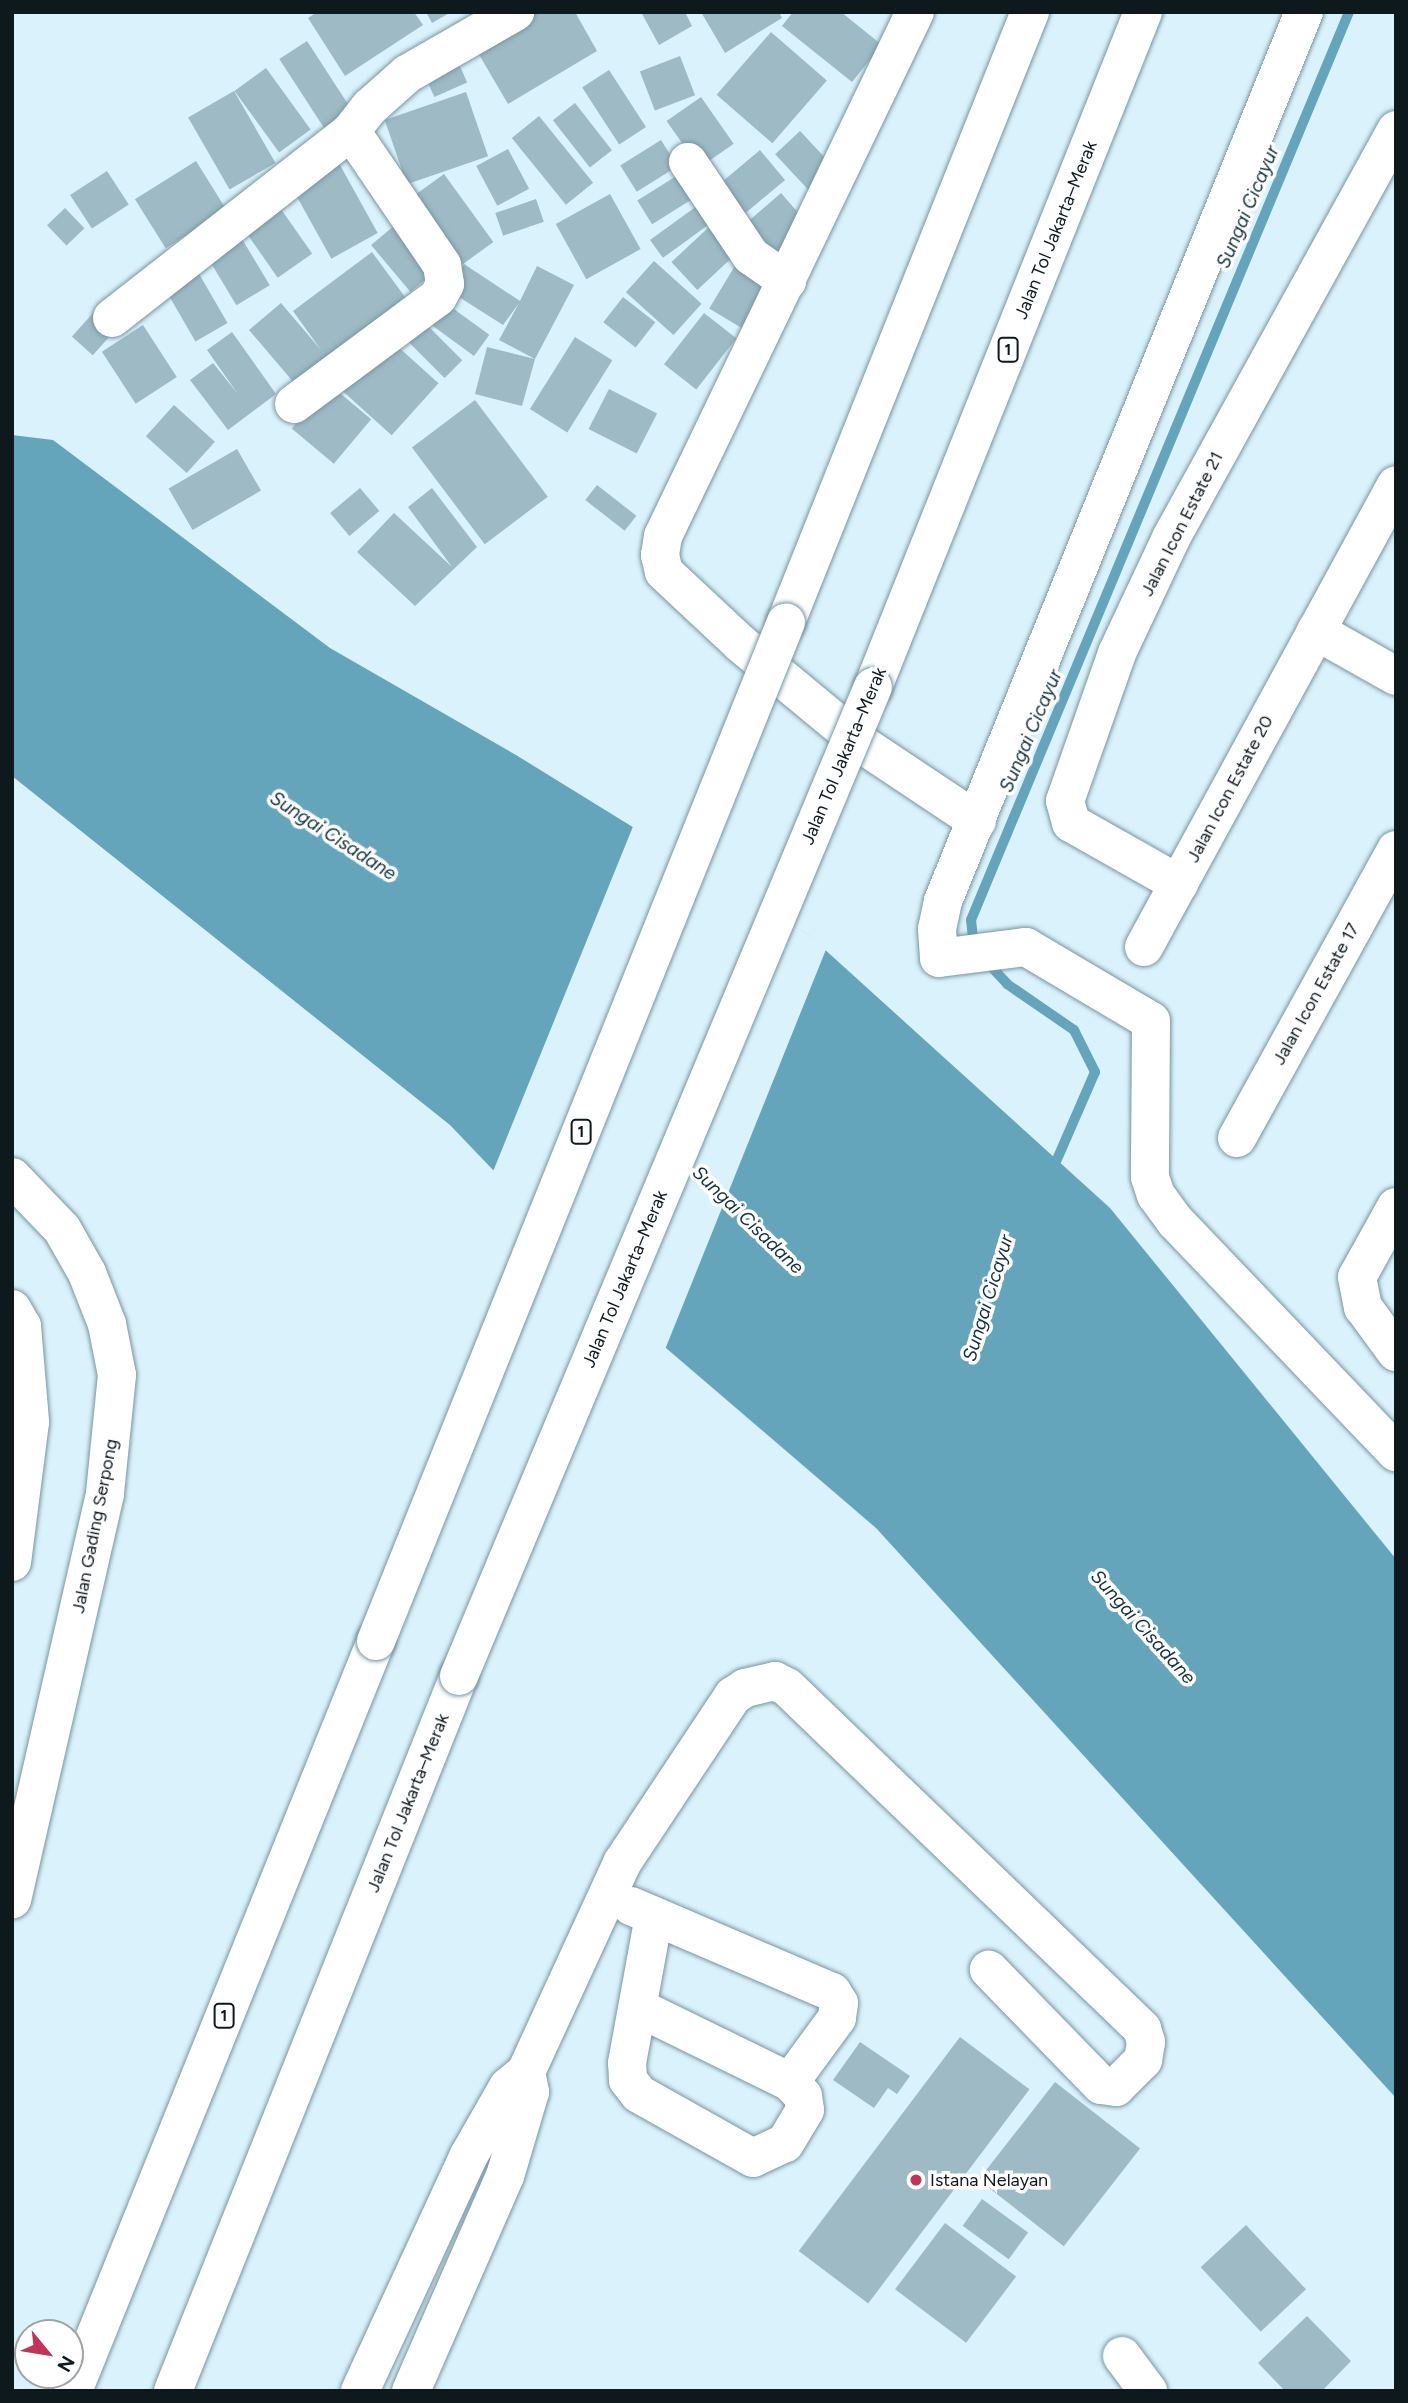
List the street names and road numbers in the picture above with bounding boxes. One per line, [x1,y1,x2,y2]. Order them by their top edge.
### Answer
street label: Jalan Tol Jakarta–Merak [1010,137,1102,323]
road number: 1 [998,338,1018,362]
street label: Jalan Icon Estate 21 [1136,448,1228,600]
street label: Jalan Tol Jakarta–Merak [797,664,891,848]
street label: Jalan Icon Estate 20 [1182,712,1278,866]
street label: Jalan Icon Estate 17 [1268,919,1364,1069]
road number: 1 [570,1120,592,1144]
street label: Jalan Tol Jakarta–Merak [578,1187,672,1371]
street label: Jalan Gading Serpong [67,1437,123,1615]
street label: Jalan Tol Jakarta–Merak [362,1710,454,1896]
road number: 1 [214,2004,234,2028]

